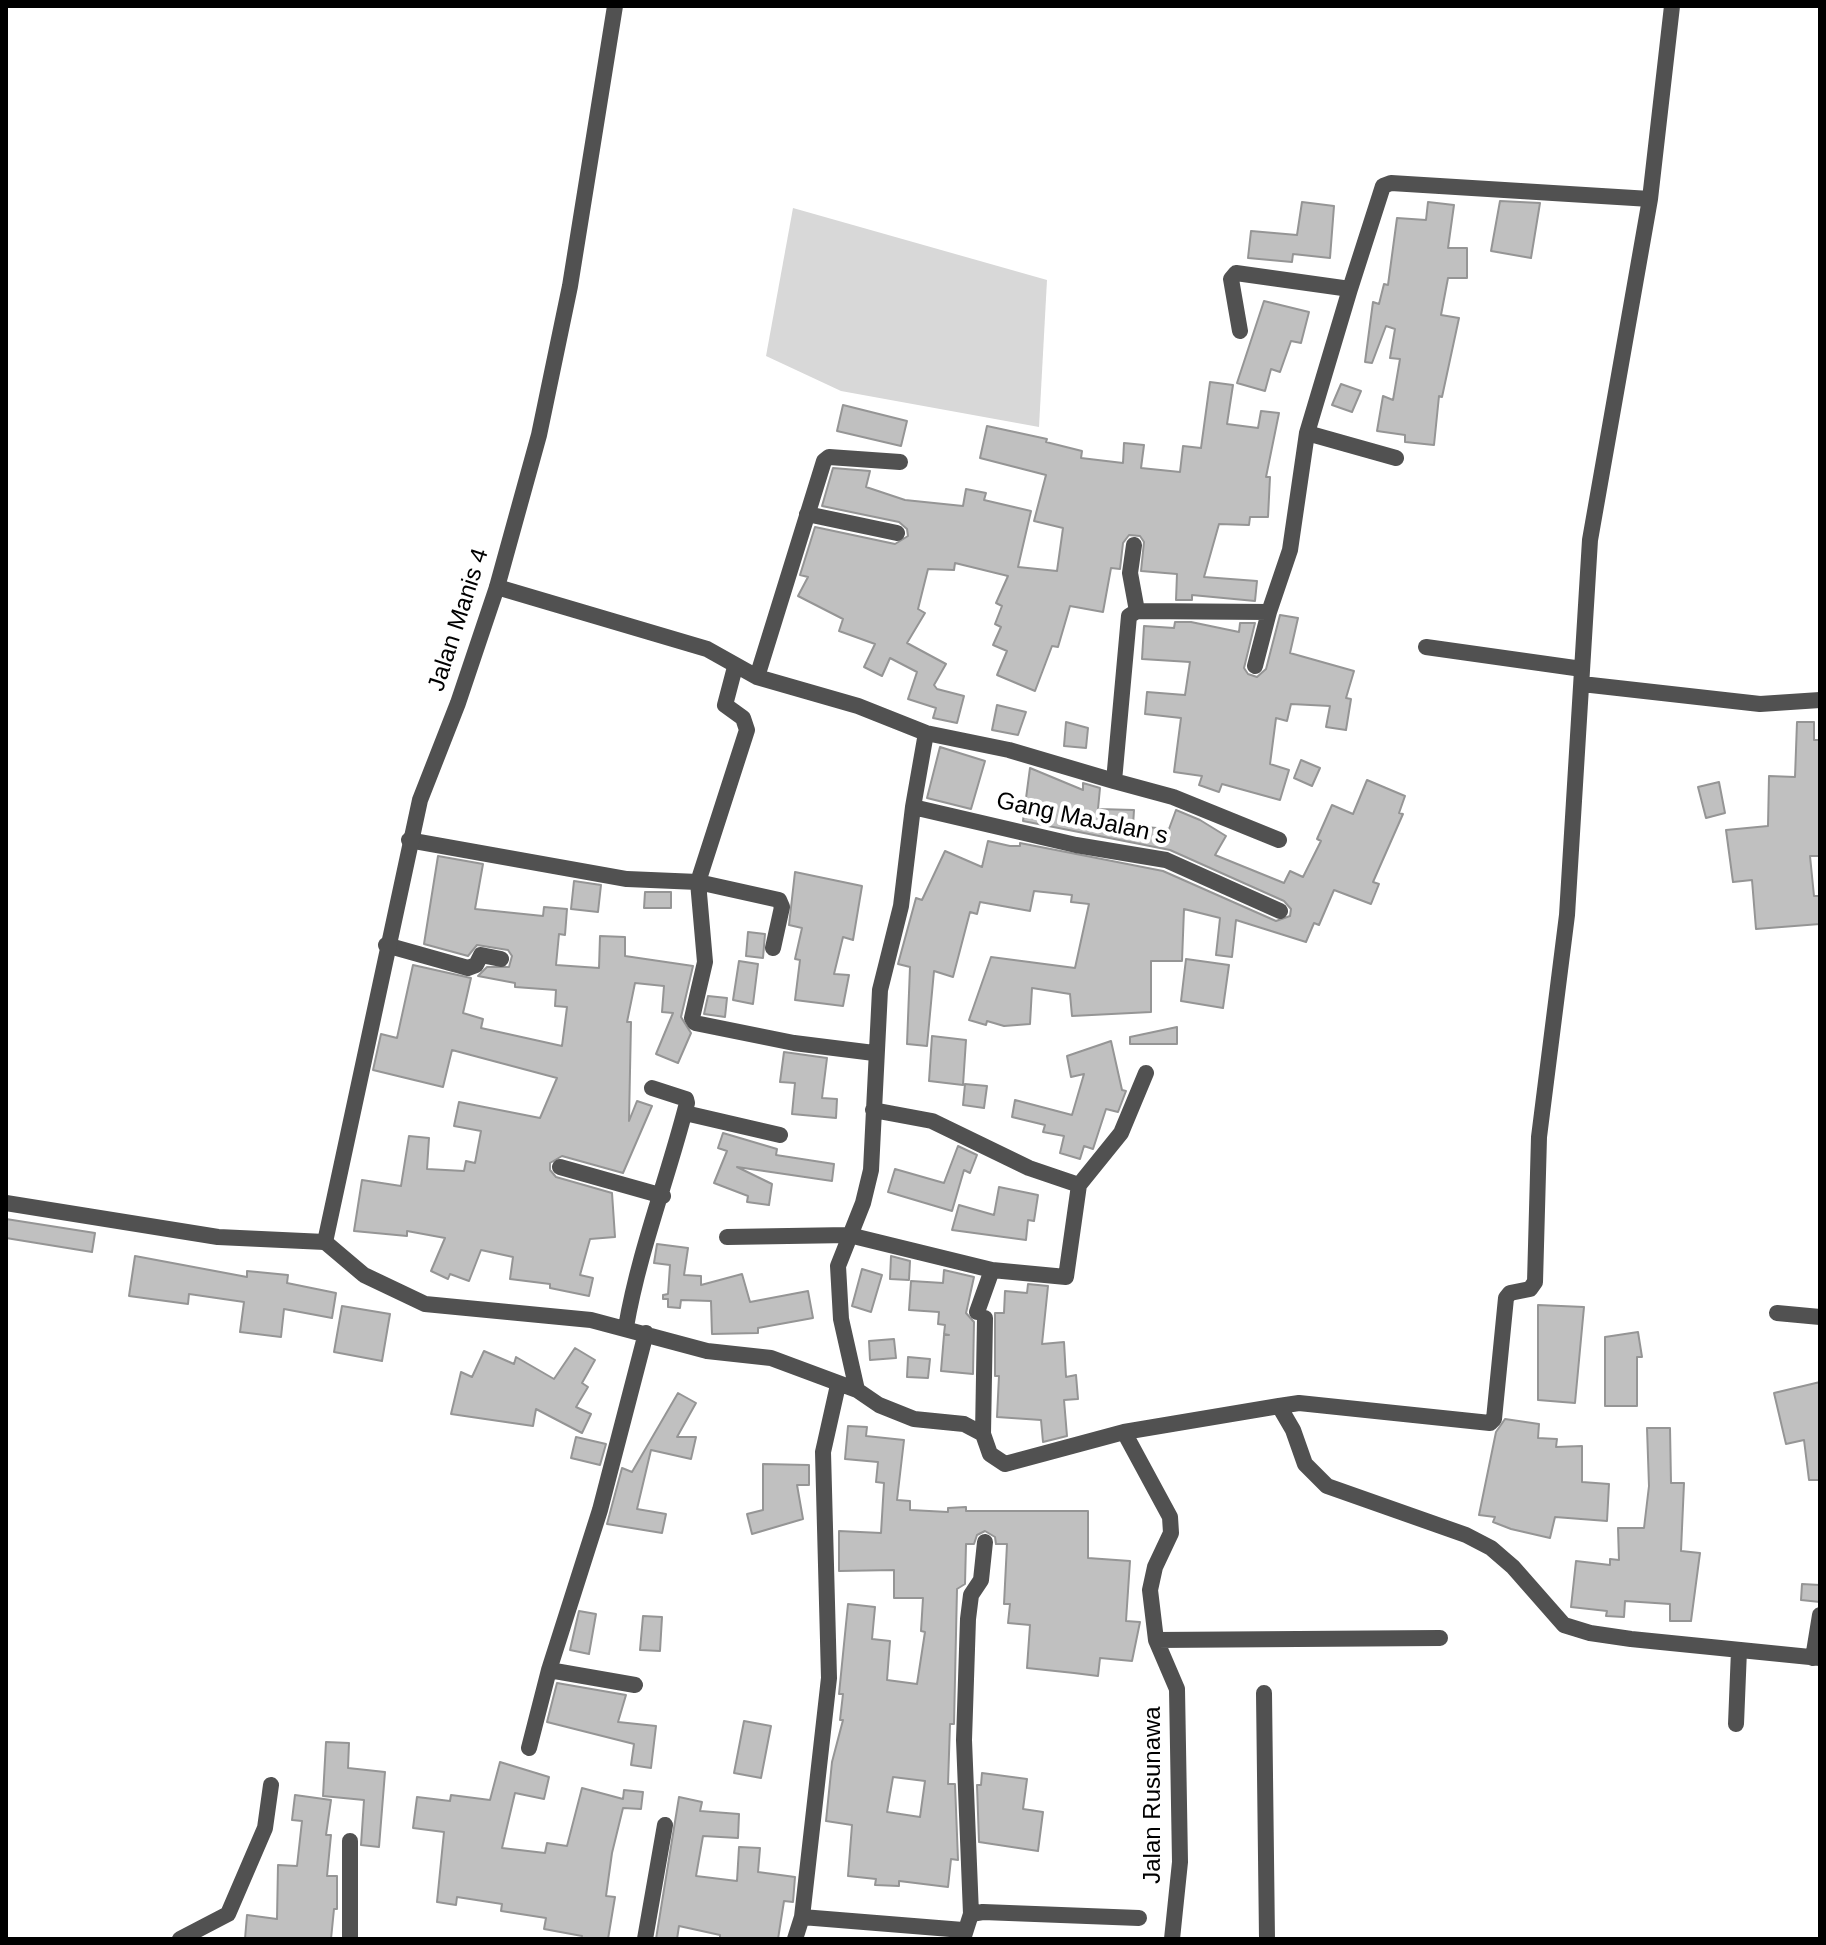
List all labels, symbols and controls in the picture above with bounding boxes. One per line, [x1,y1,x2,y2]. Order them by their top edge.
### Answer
street label: Jalan Manis 4 [422,545,496,695]
street label: Gang MaJalan s [994,787,1170,851]
street label: Jalan Rusunawa [1139,1706,1167,1884]

